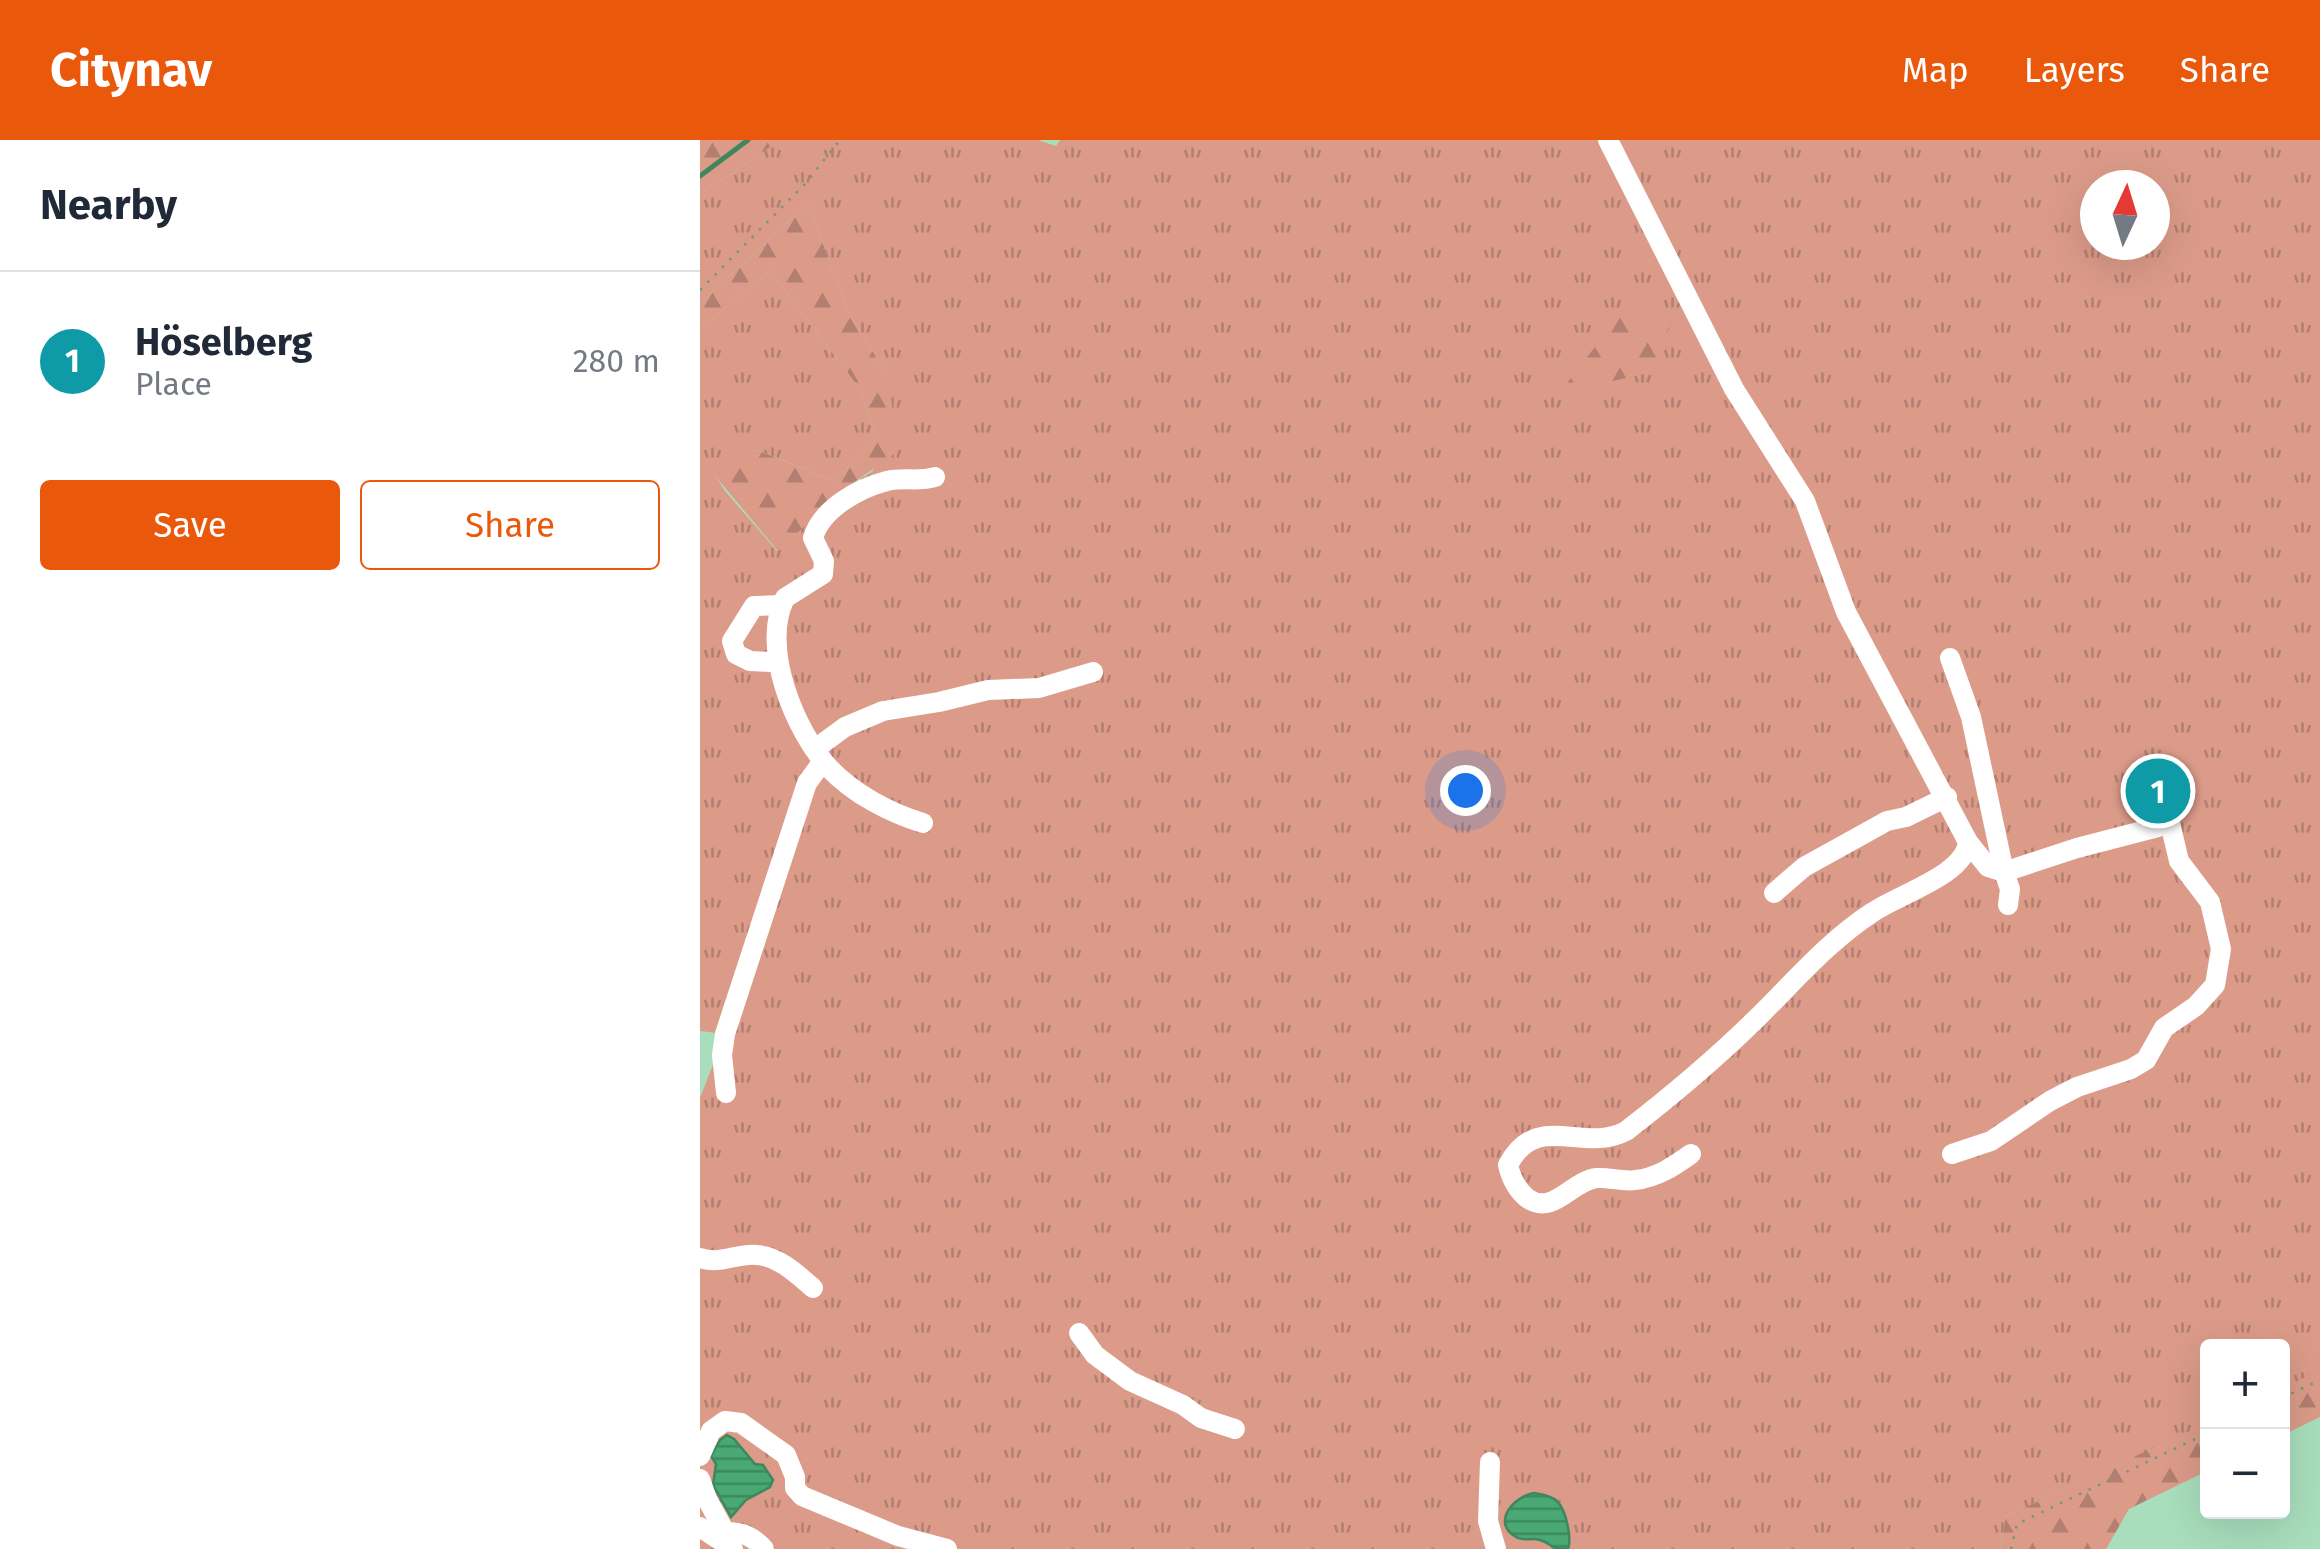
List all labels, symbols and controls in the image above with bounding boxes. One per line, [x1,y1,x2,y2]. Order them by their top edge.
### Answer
text: Citynav [50,41,212,99]
text: Map [1902,49,1969,91]
text: Layers [2024,49,2125,91]
text: Share [2180,49,2270,91]
north arrow [2080,170,2170,260]
text: Nearby [40,180,177,230]
text: Höselberg [135,319,313,365]
text: 1 [65,342,80,380]
text: 280 m [573,342,660,380]
text: Place [135,365,212,403]
button: Save [40,480,340,570]
button: Share [360,480,660,570]
pin: 1 [2126,754,2190,828]
your location [1440,765,1491,816]
map controls [2200,1339,2290,1519]
button: + [2200,1339,2290,1429]
button: − [2200,1429,2290,1519]

